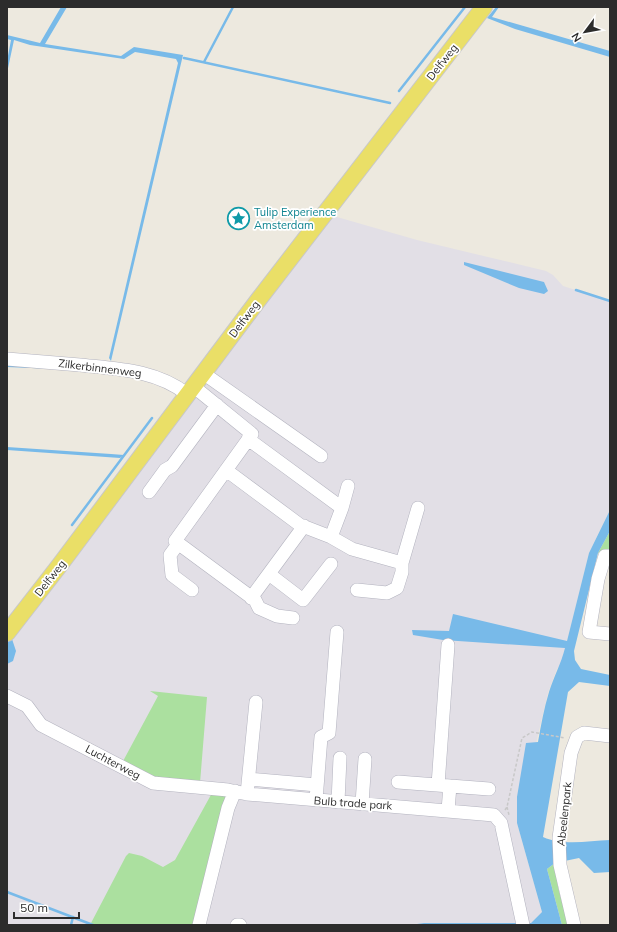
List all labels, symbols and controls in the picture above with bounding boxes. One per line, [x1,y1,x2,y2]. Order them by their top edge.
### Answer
north arrow [565,12,605,52]
text: N [568,30,585,45]
street label: Delfweg [423,41,461,83]
place icon: Tulip Experience Amsterdam [226,205,252,231]
place label: Tulip Experience Amsterdam [254,205,336,232]
street label: Delfweg [226,298,262,340]
street label: Zilkerbinnenweg [58,356,142,380]
street label: Delfweg [31,557,69,599]
street label: Luchterweg [83,742,143,782]
street label: Abeelenpark [554,781,574,847]
street label: Bulb trade park [313,793,393,813]
scale bar [14,894,79,920]
text: 50 m [20,900,48,915]

